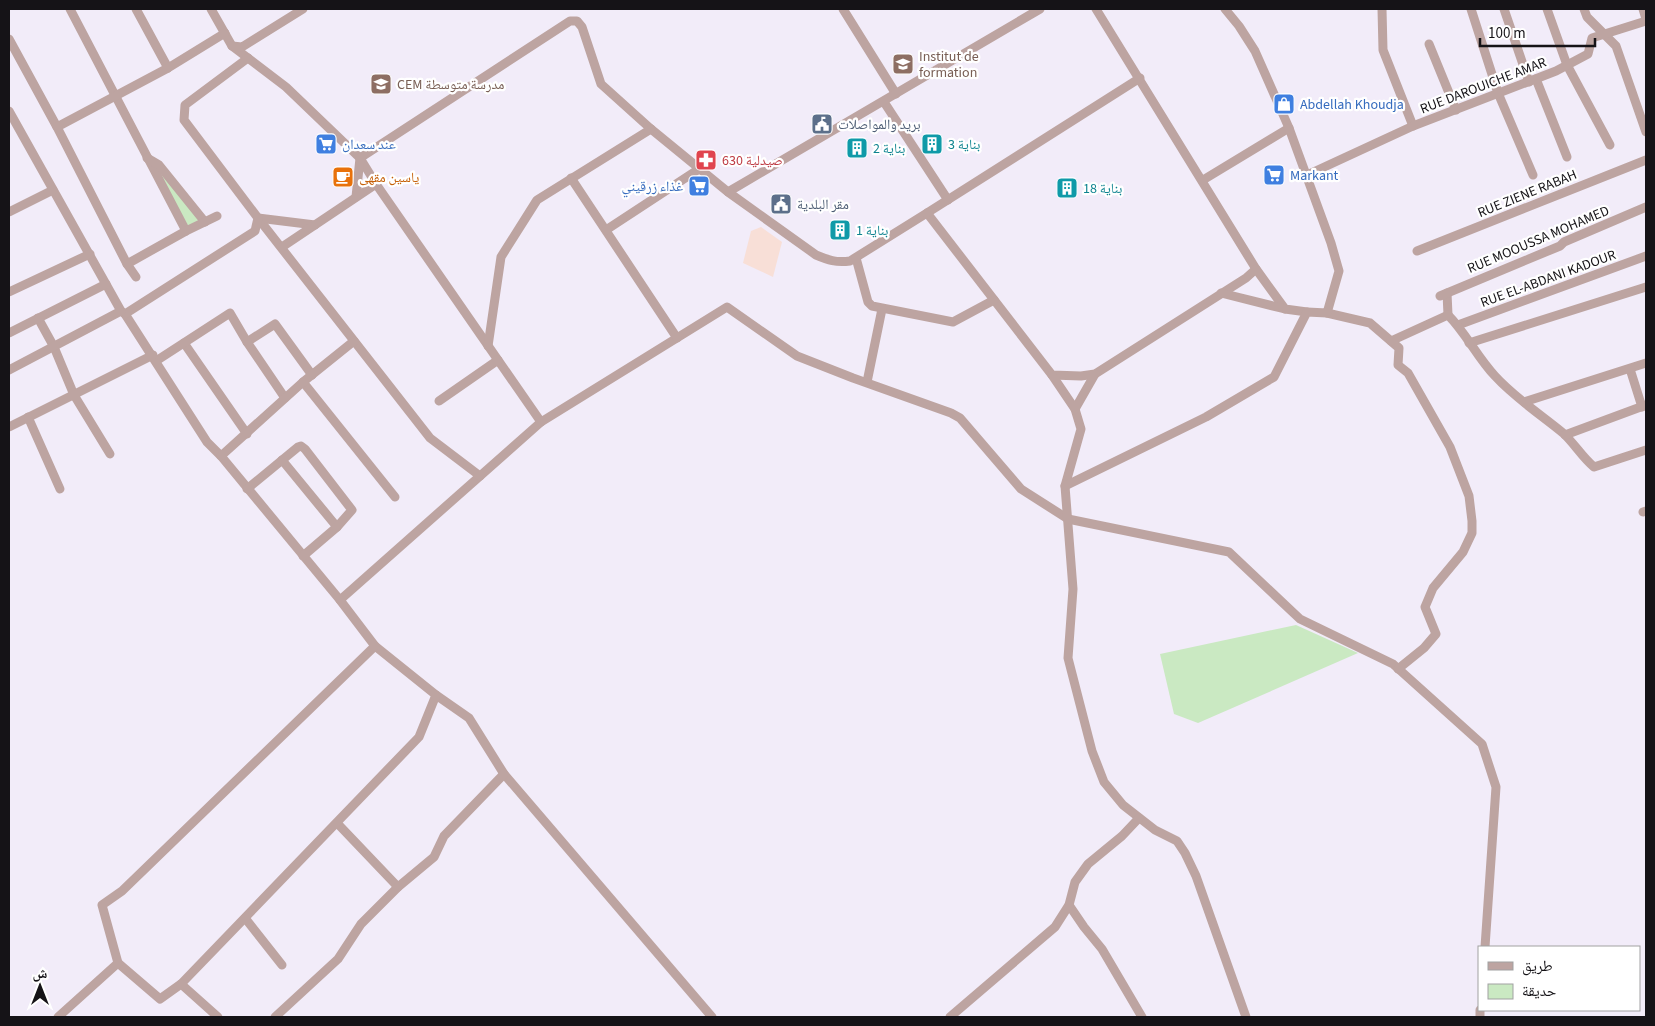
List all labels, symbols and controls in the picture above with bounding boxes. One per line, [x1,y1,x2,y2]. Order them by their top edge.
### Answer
scale bar [1480,15,1595,47]
text: 100 m [1488,23,1526,44]
place label: Institut de formation [919,47,979,83]
school or university icon: Institut de formation [891,52,915,76]
street label: RUE DAROUICHE AMAR [1417,53,1549,119]
school or university icon: CEM مدرسة متوسطة [369,72,393,96]
place label: CEM مدرسة متوسطة [397,75,504,95]
shop icon: Abdellah Khoudja [1272,92,1296,116]
place label: Abdellah Khoudja [1300,95,1404,115]
public building icon: بريد والمواصلات [810,112,834,136]
place label: بريد والمواصلات [838,115,921,135]
supermarket icon: عند سعدان [314,132,338,156]
building icon: بناية 3 [920,132,944,156]
place label: عند سعدان [342,135,396,155]
place label: بناية 3 [948,135,981,155]
building icon: بناية 2 [845,136,869,160]
place label: بناية 2 [873,139,906,159]
pharmacy icon: صيدلية 630 [694,148,718,172]
place label: صيدلية 630 [722,151,783,171]
supermarket icon: Markant [1262,163,1286,187]
cafe icon: ياسين مقهى [331,165,355,189]
street label: RUE ZIENE RABAH [1475,165,1580,223]
place label: Markant [1290,166,1339,186]
place label: ياسين مقهى [359,168,420,188]
supermarket icon: غذاء زرقيني [687,174,711,198]
building icon: بناية 18 [1055,176,1079,200]
place label: غذاء زرقيني [622,177,683,198]
place label: بناية 18 [1083,179,1122,199]
public building icon: مقر البلدية [769,192,793,216]
place label: مقر البلدية [797,195,849,215]
street label: RUE MOOUSSA MOHAMED [1464,201,1612,279]
building icon: بناية 1 [828,218,852,242]
place label: بناية 1 [856,221,889,241]
street label: RUE EL-ABDANI KADOUR [1478,245,1619,313]
legend [1478,946,1640,1011]
text: طريق [1522,956,1553,977]
north arrow [15,961,65,1011]
text: ش [33,964,48,984]
text: حديقة [1522,981,1557,1002]

